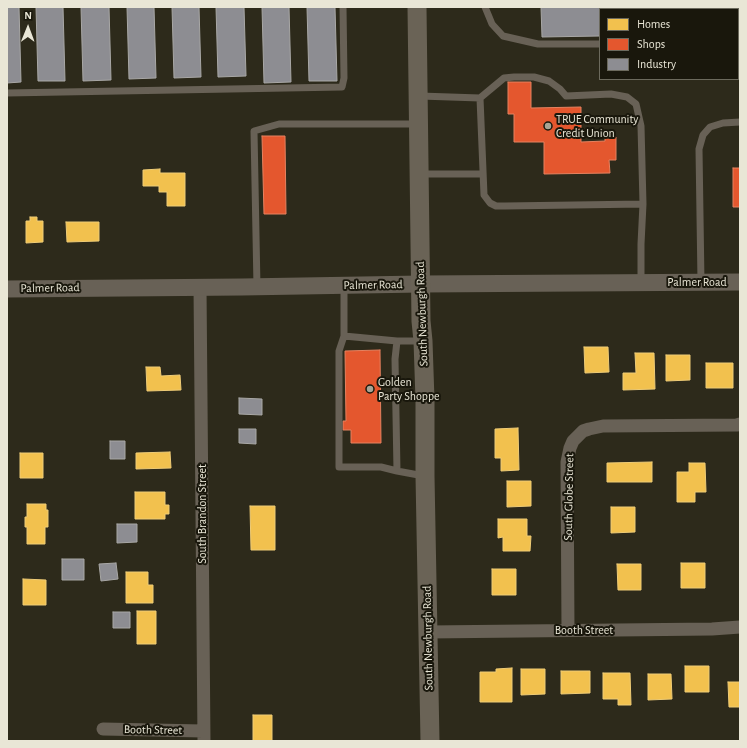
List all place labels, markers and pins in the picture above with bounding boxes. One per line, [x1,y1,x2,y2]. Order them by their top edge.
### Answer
place label: TRUE Community Credit Union [556,112,638,140]
marker: TRUE Community Credit Union [543,121,553,131]
place label: Golden Party Shoppe [378,375,440,403]
marker: Golden Party Shoppe [365,384,375,394]

